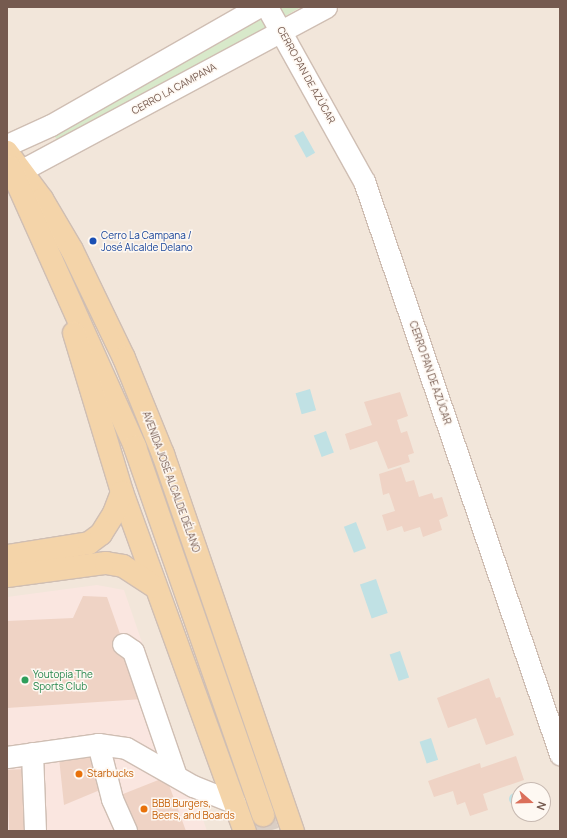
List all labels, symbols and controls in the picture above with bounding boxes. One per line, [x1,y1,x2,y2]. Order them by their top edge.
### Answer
street label: CERRO PAN DE AZÚCAR [274,24,338,126]
street label: CERRO LA CAMPANA [130,61,218,117]
place label: Cerro La Campana / José Alcalde Delano [101,229,193,252]
marker: Cerro La Campana / José Alcalde Delano [88,236,98,246]
street label: CERRO PAN DE AZÚCAR [407,320,453,426]
street label: AVENIDA JOSÉ ALCALDE DÉLANO [140,410,202,554]
place label: Youtopia The Sports Club [33,668,93,692]
marker: Youtopia The Sports Club [20,675,30,685]
place label: Starbucks [87,768,134,780]
marker: Starbucks [74,769,84,779]
north arrow [511,782,551,822]
place label: BBB Burgers, Beers, and Boards [152,797,235,820]
text: N [533,800,550,812]
marker: BBB Burgers, Beers, and Boards [139,804,149,814]

